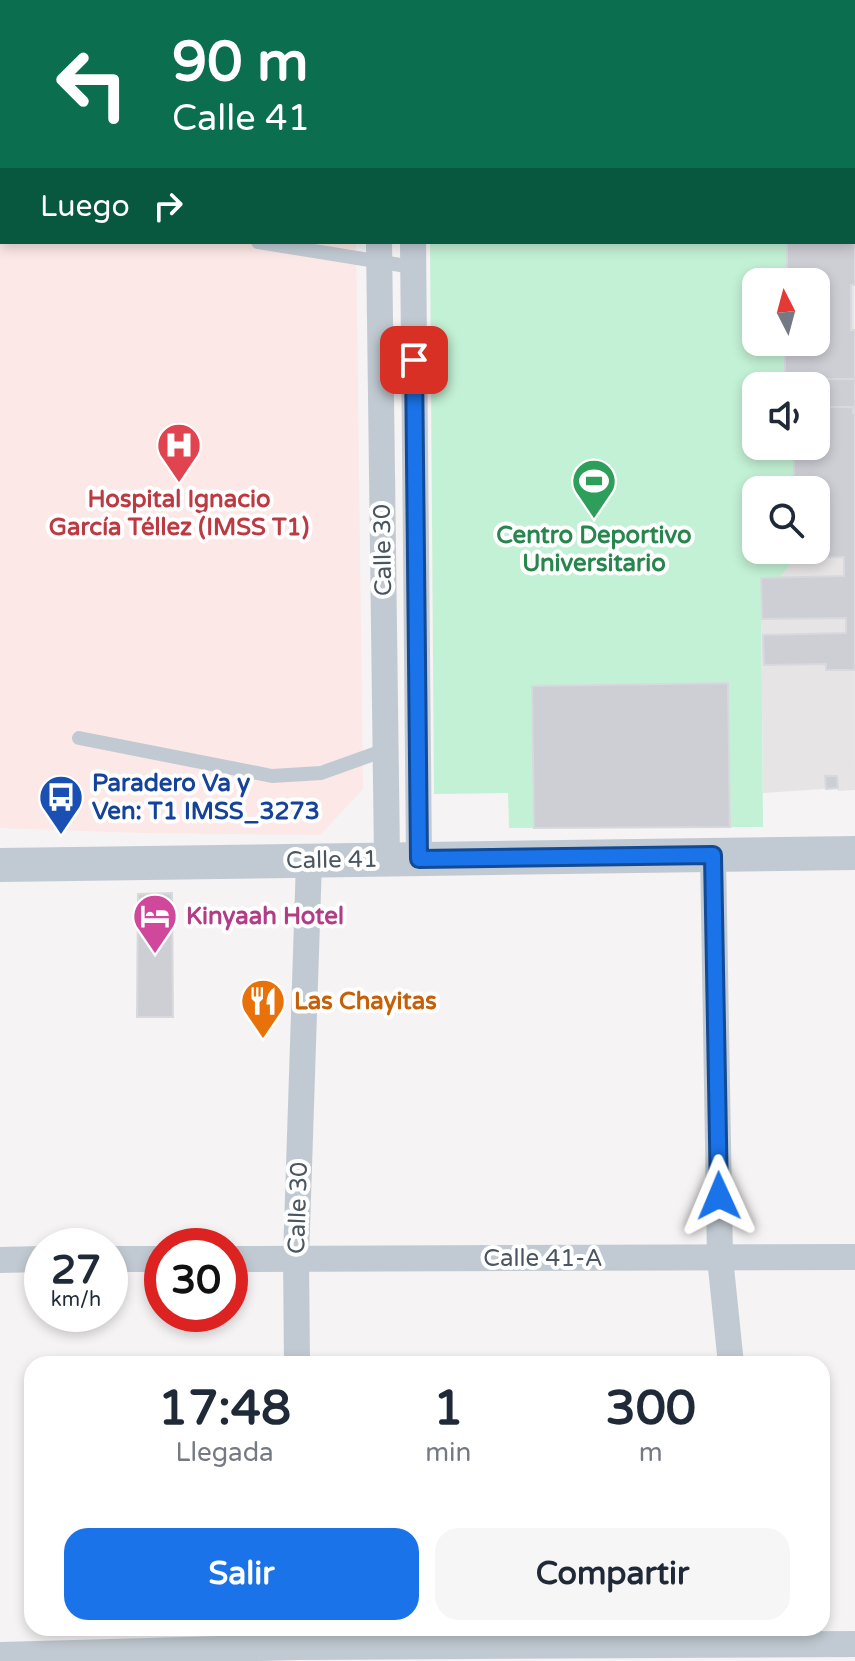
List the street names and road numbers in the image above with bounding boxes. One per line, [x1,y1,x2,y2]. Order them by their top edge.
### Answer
street label: Calle 30 [368,504,398,596]
street label: Calle 41 [286,845,378,875]
street label: Calle 30 [282,1161,314,1255]
street label: Calle 41-A [483,1244,603,1273]

